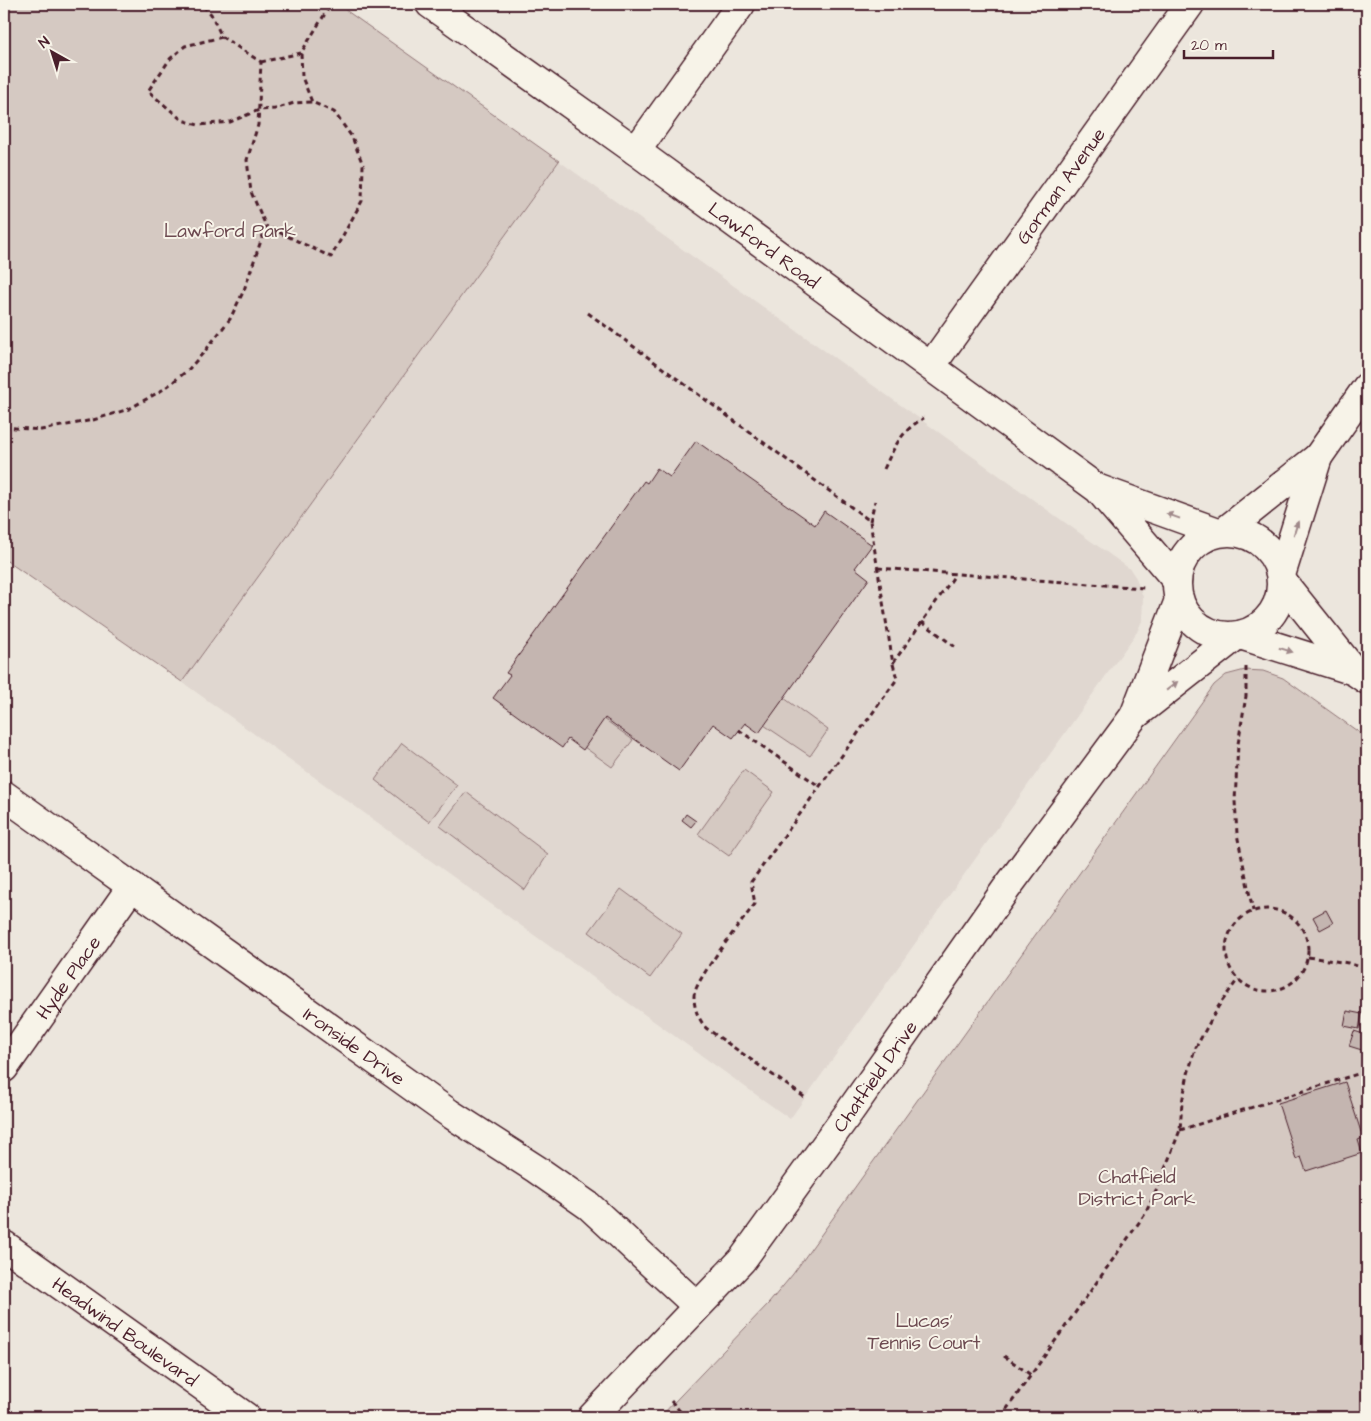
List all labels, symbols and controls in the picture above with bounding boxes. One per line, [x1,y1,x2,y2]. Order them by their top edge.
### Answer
north arrow [28,28,78,78]
scale bar [1184,28,1272,60]
text: N [35,32,54,53]
text: 20 m [1191,35,1227,56]
street label: Gorman Avenue [1010,122,1112,250]
street label: Lawford Road [702,196,825,296]
park label: Lawford Park [164,218,296,245]
one-way arrow [1165,512,1180,519]
one-way arrow [1293,521,1300,536]
one-way arrow [1279,646,1294,654]
one-way arrow [1165,681,1178,692]
street label: Hyde Place [30,931,108,1025]
street label: Ironside Drive [297,1001,410,1093]
street label: Chatfield Drive [827,1016,925,1138]
park label: Chatfield District Park [1078,1164,1196,1213]
street label: Headwind Boulevard [46,1271,203,1394]
park label: Lucas' Tennis Court [867,1308,981,1357]

